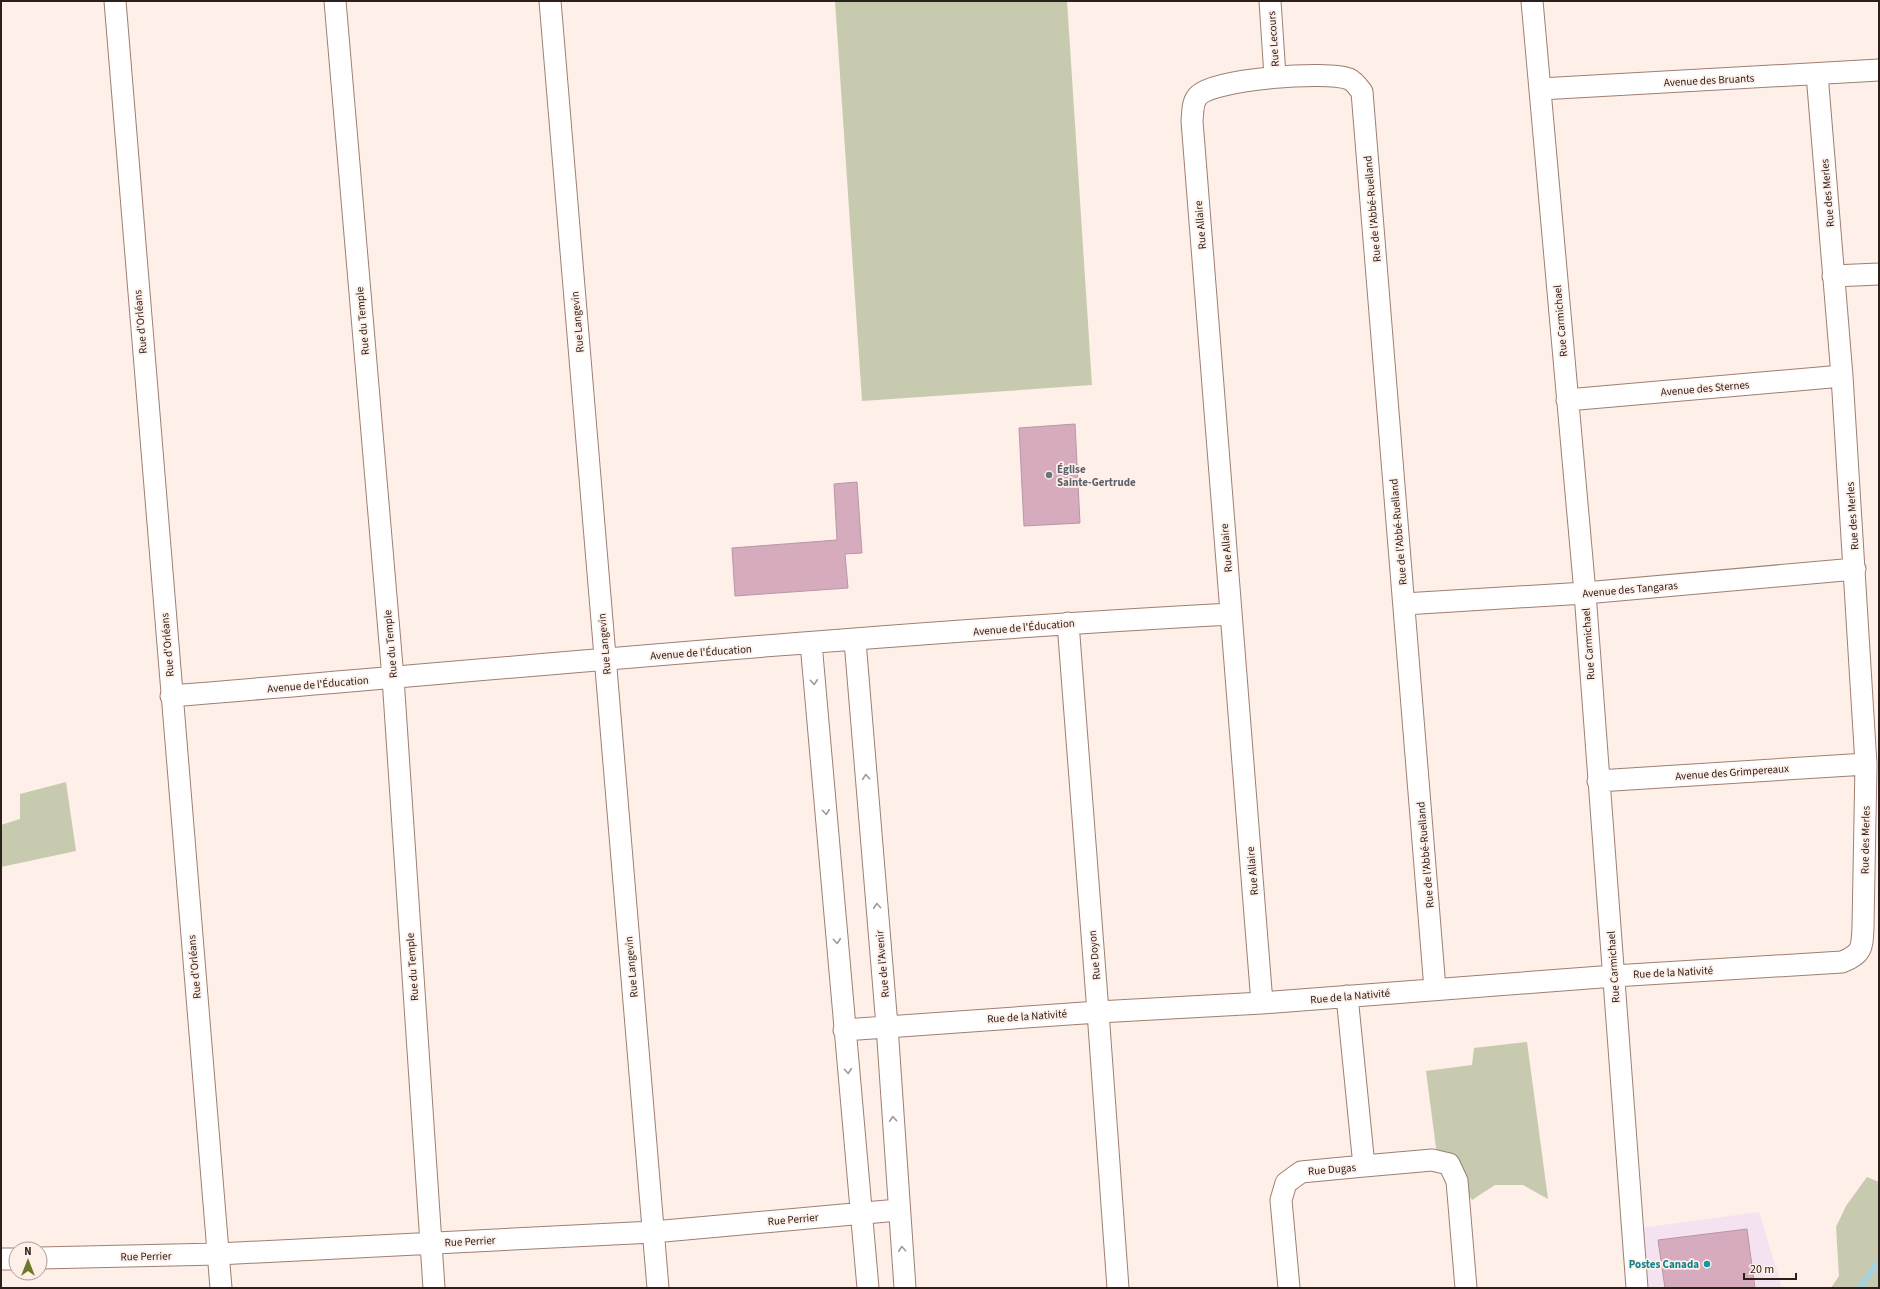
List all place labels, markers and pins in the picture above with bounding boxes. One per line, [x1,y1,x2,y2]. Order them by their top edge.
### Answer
place label: Église Sainte-Gertrude [1057,462,1136,490]
marker: Église Sainte-Gertrude [1044,470,1054,480]
place label: Postes Canada [1629,1257,1699,1272]
marker: Postes Canada [1702,1259,1712,1269]

